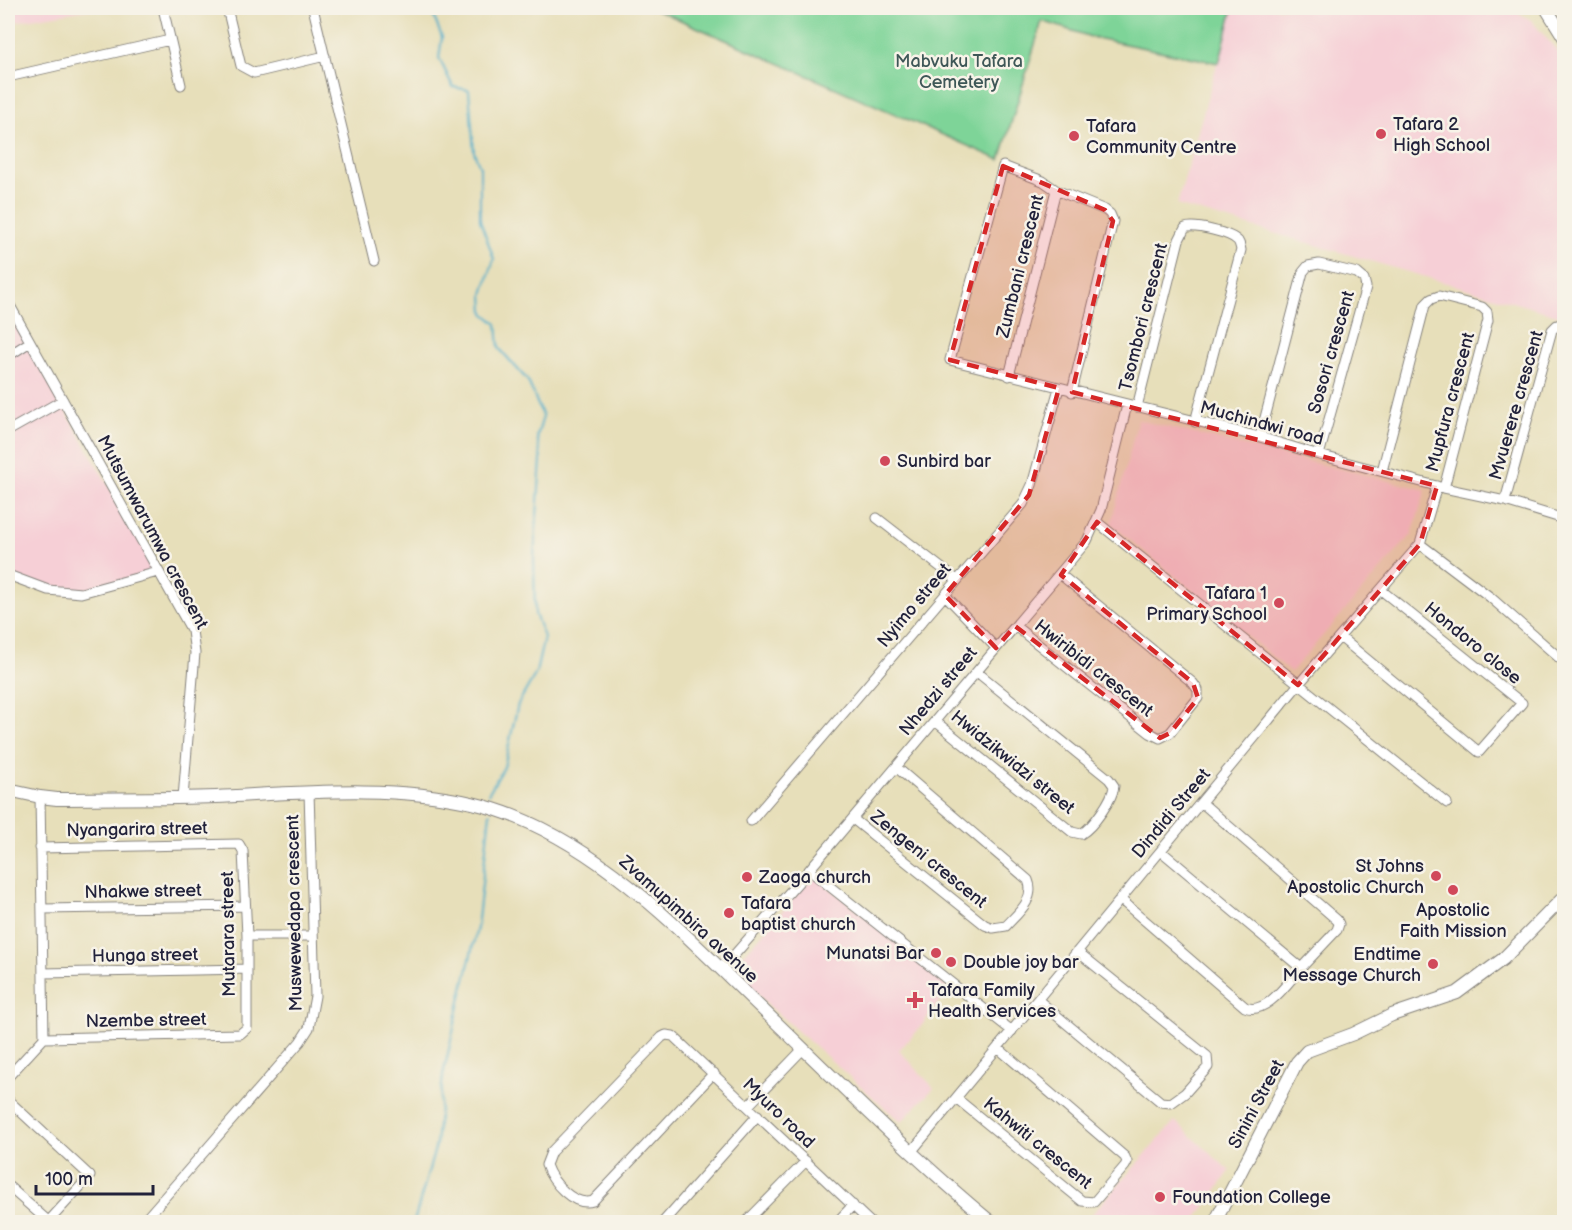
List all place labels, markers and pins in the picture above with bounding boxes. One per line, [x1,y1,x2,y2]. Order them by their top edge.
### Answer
place label: Tafara 2 High School [1393,114,1490,156]
place label: Tafara Community Centre [1086,116,1237,158]
marker: Tafara 2 High School [1374,127,1388,141]
marker: Tafara Community Centre [1067,129,1081,143]
place label: Sunbird bar [897,451,991,472]
marker: Sunbird bar [878,454,892,468]
place label: Tafara 1 Primary School [1146,583,1267,625]
marker: Tafara 1 Primary School [1272,596,1286,610]
place label: St Johns Apostolic Church [1287,856,1424,898]
place label: Zaoga church [758,867,871,888]
marker: St Johns Apostolic Church [1429,869,1443,883]
marker: Zaoga church [740,870,754,884]
marker: Apostolic Faith Mission [1446,883,1460,897]
place label: Tafara baptist church [741,893,856,935]
place label: Apostolic Faith Mission [1399,900,1507,942]
marker: Tafara baptist church [722,906,736,920]
place label: Munatsi Bar [826,943,924,964]
place label: Endtime Message Church [1282,944,1421,986]
marker: Munatsi Bar [929,946,943,960]
place label: Double joy bar [963,952,1079,973]
marker: Double joy bar [944,955,958,969]
marker: Endtime Message Church [1426,957,1440,971]
place label: Tafara Family Health Services [928,980,1056,1022]
marker: Tafara Family Health Services [906,991,924,1009]
place label: Foundation College [1172,1187,1331,1208]
marker: Foundation College [1153,1190,1167,1204]

